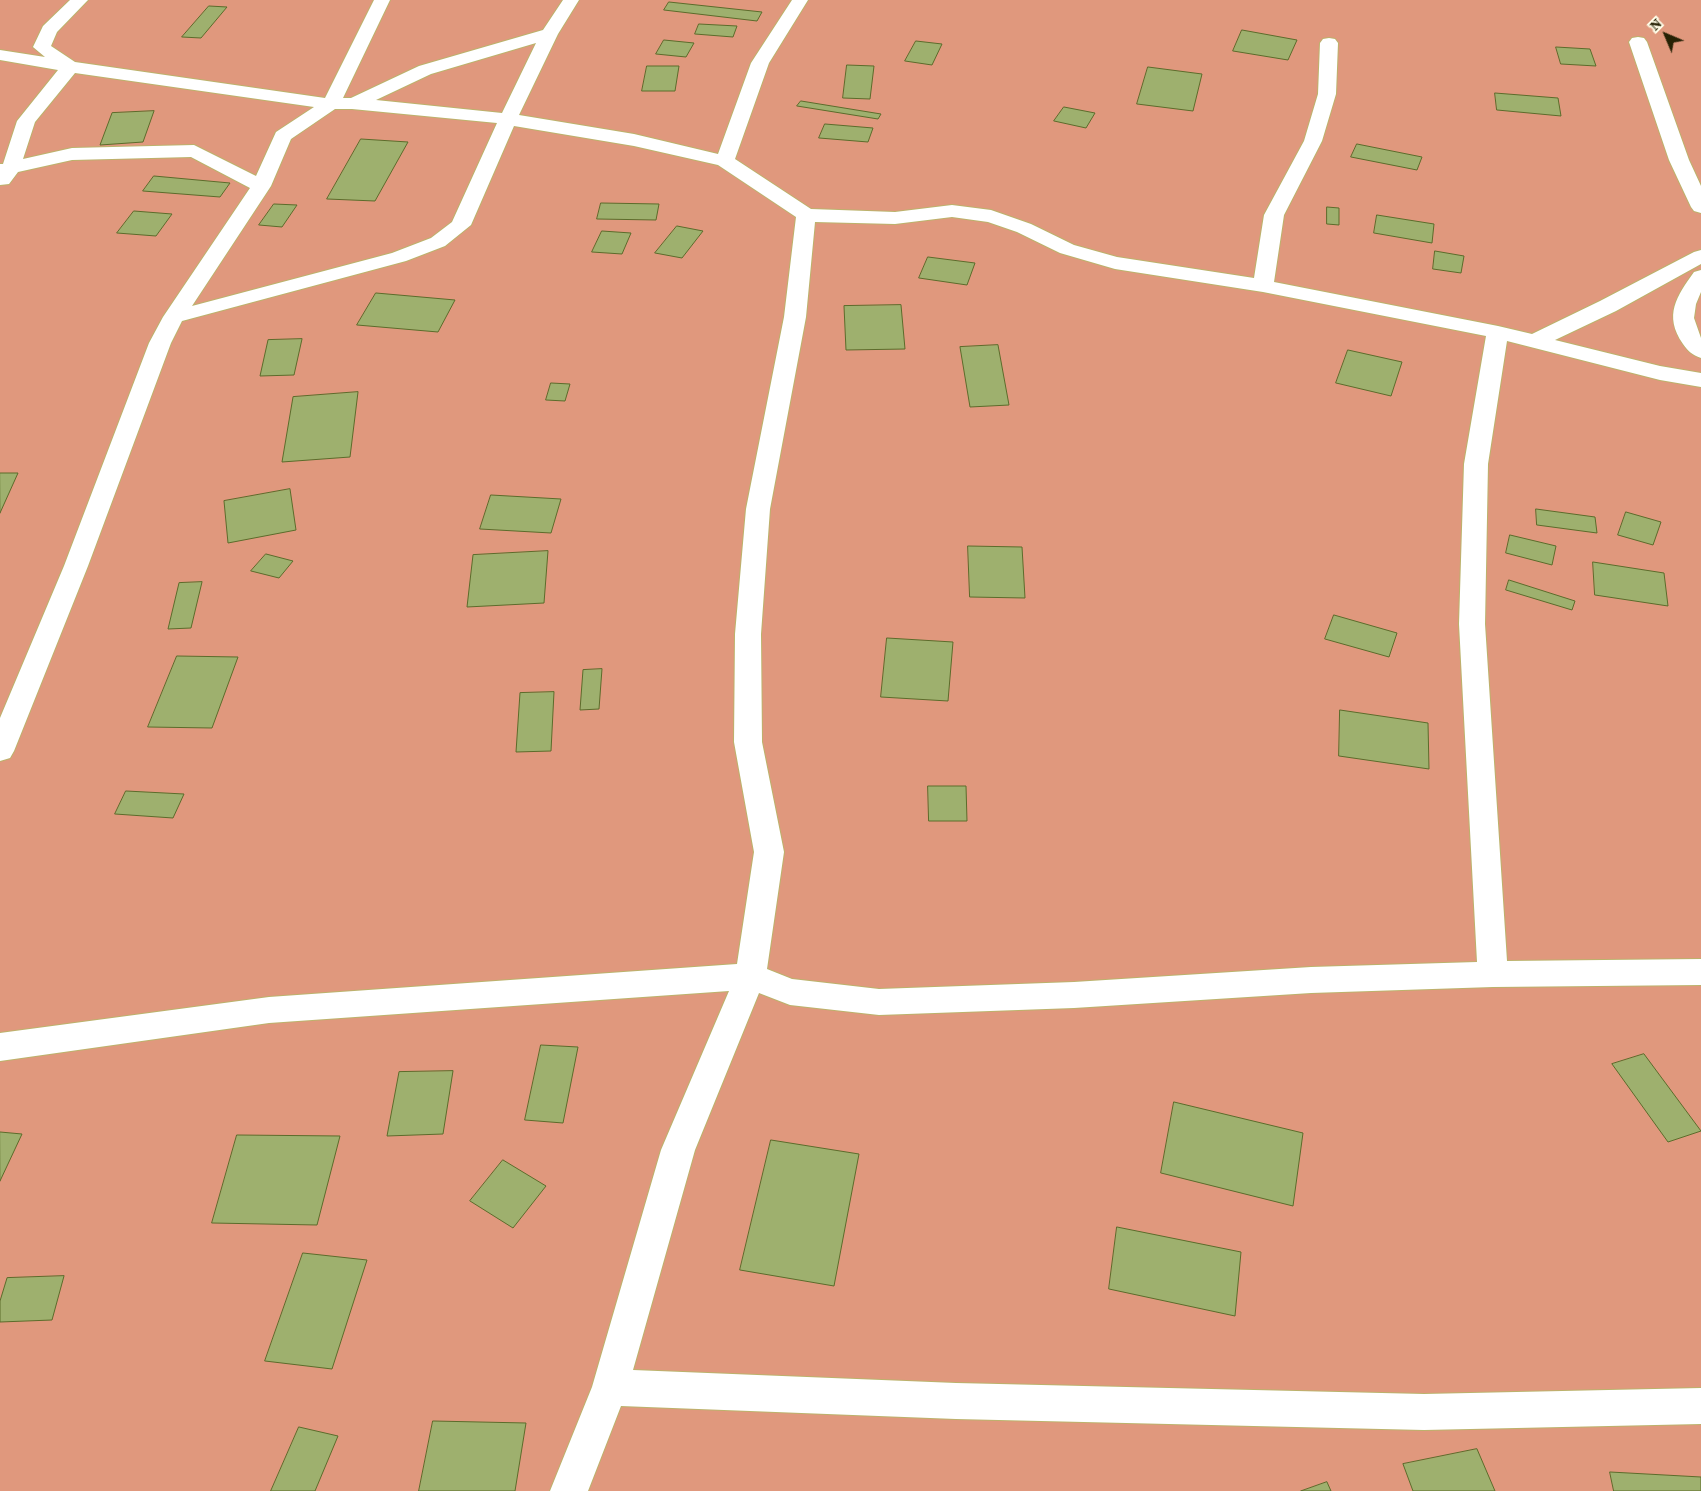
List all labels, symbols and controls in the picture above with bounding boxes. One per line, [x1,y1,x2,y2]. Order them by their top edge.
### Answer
north arrow [1641,10,1691,60]
text: N [1645,14,1666,35]

